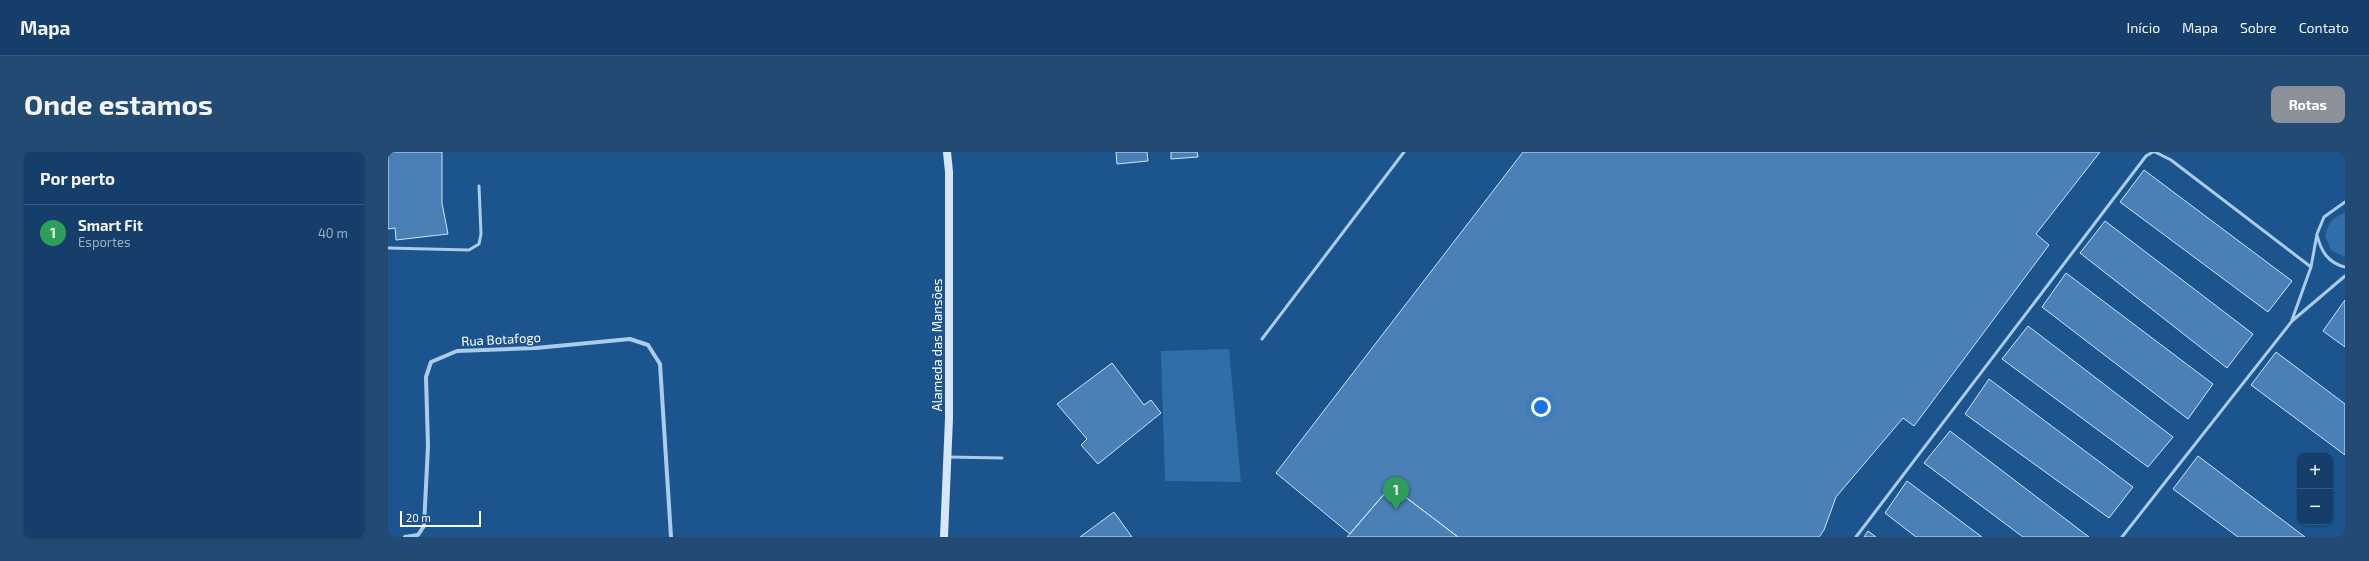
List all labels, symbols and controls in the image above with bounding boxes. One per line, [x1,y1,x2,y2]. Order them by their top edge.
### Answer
text: Mapa [20,16,70,39]
text: Início [2127,19,2160,36]
text: Mapa [2182,19,2218,36]
text: Sobre [2240,19,2277,36]
text: Contato [2299,19,2349,36]
button: Rotas [2271,86,2345,123]
text: Onde estamos [24,87,213,121]
text: Por perto [40,168,115,188]
text: Smart Fit [78,216,143,234]
text: 1 [50,225,56,241]
text: 40 m [318,225,348,241]
text: Esportes [78,234,131,250]
street label: Alameda das Mansões [929,279,945,411]
street label: Rua Botafogo [461,329,541,349]
your location [1531,397,1551,417]
map controls [2297,453,2333,525]
button: + [2297,453,2333,489]
pin: 1 [1383,477,1409,510]
button: − [2297,489,2333,525]
scale bar [400,509,481,528]
text: 20 m [406,511,431,524]

